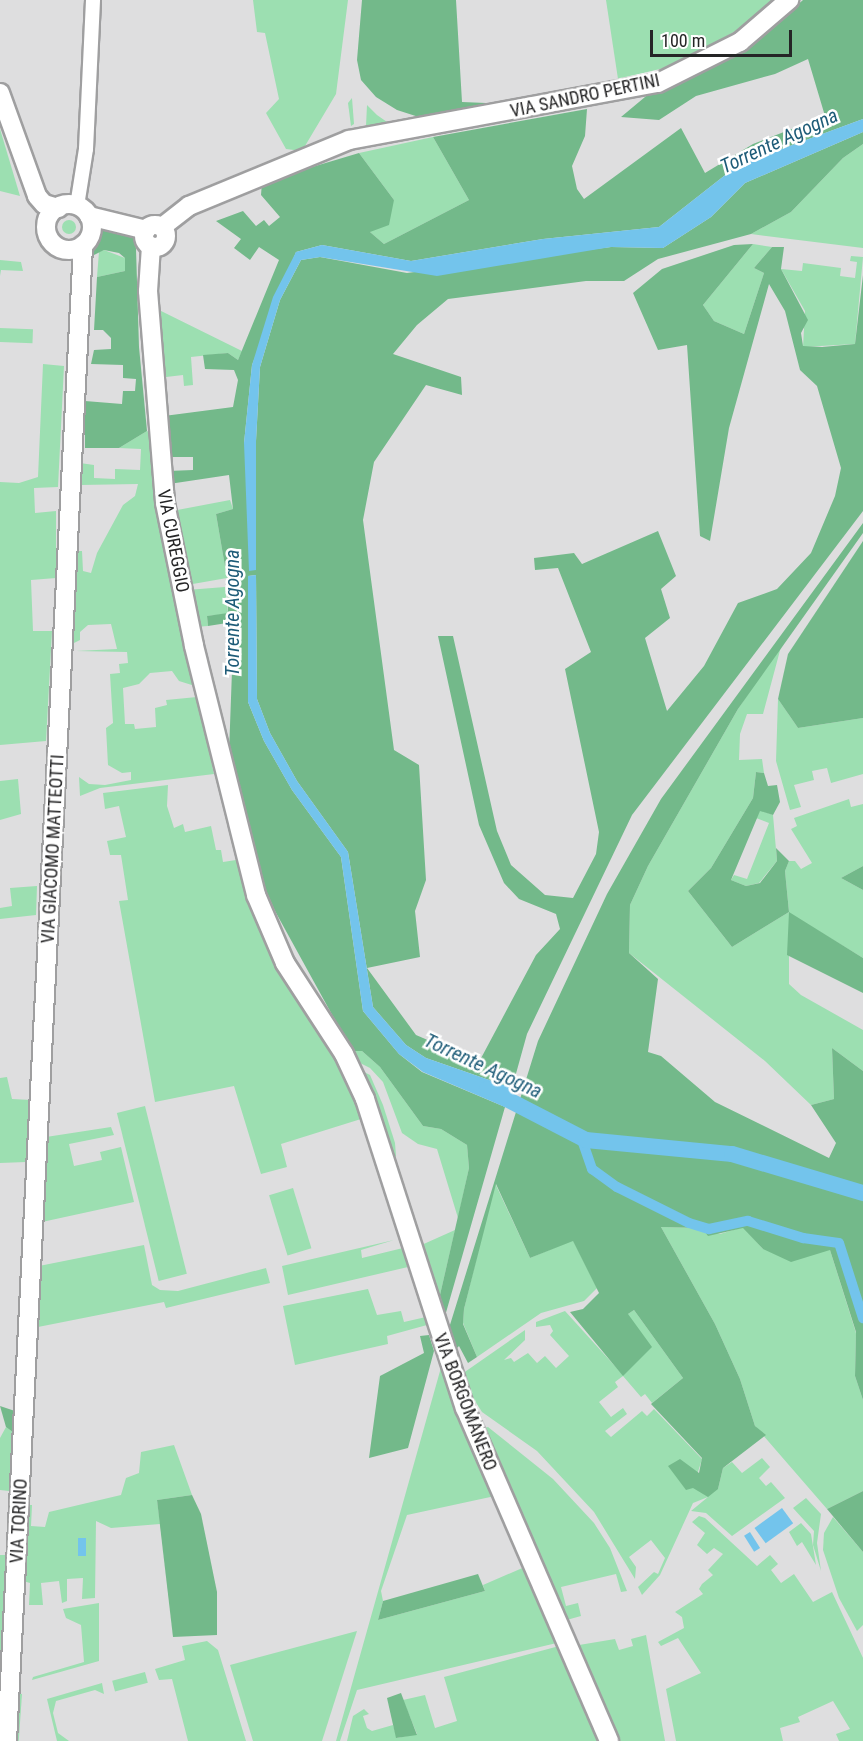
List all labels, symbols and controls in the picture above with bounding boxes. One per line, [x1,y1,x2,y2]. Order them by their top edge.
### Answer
scale bar [653,18,796,56]
text: 100 m [661,30,705,51]
street label: VIA SANDRO PERTINI [508,70,662,122]
water label: Torrente Agogna [716,103,842,179]
street label: VIA CUREGGIO [152,488,194,594]
water label: Torrente Agogna [220,549,244,677]
street label: VIA GIACOMO MATTEOTTI [37,754,69,944]
water label: Torrente Agogna [420,1028,546,1104]
street label: VIA BORGOMANERO [429,1330,501,1474]
street label: VIA TORINO [6,1478,32,1564]

